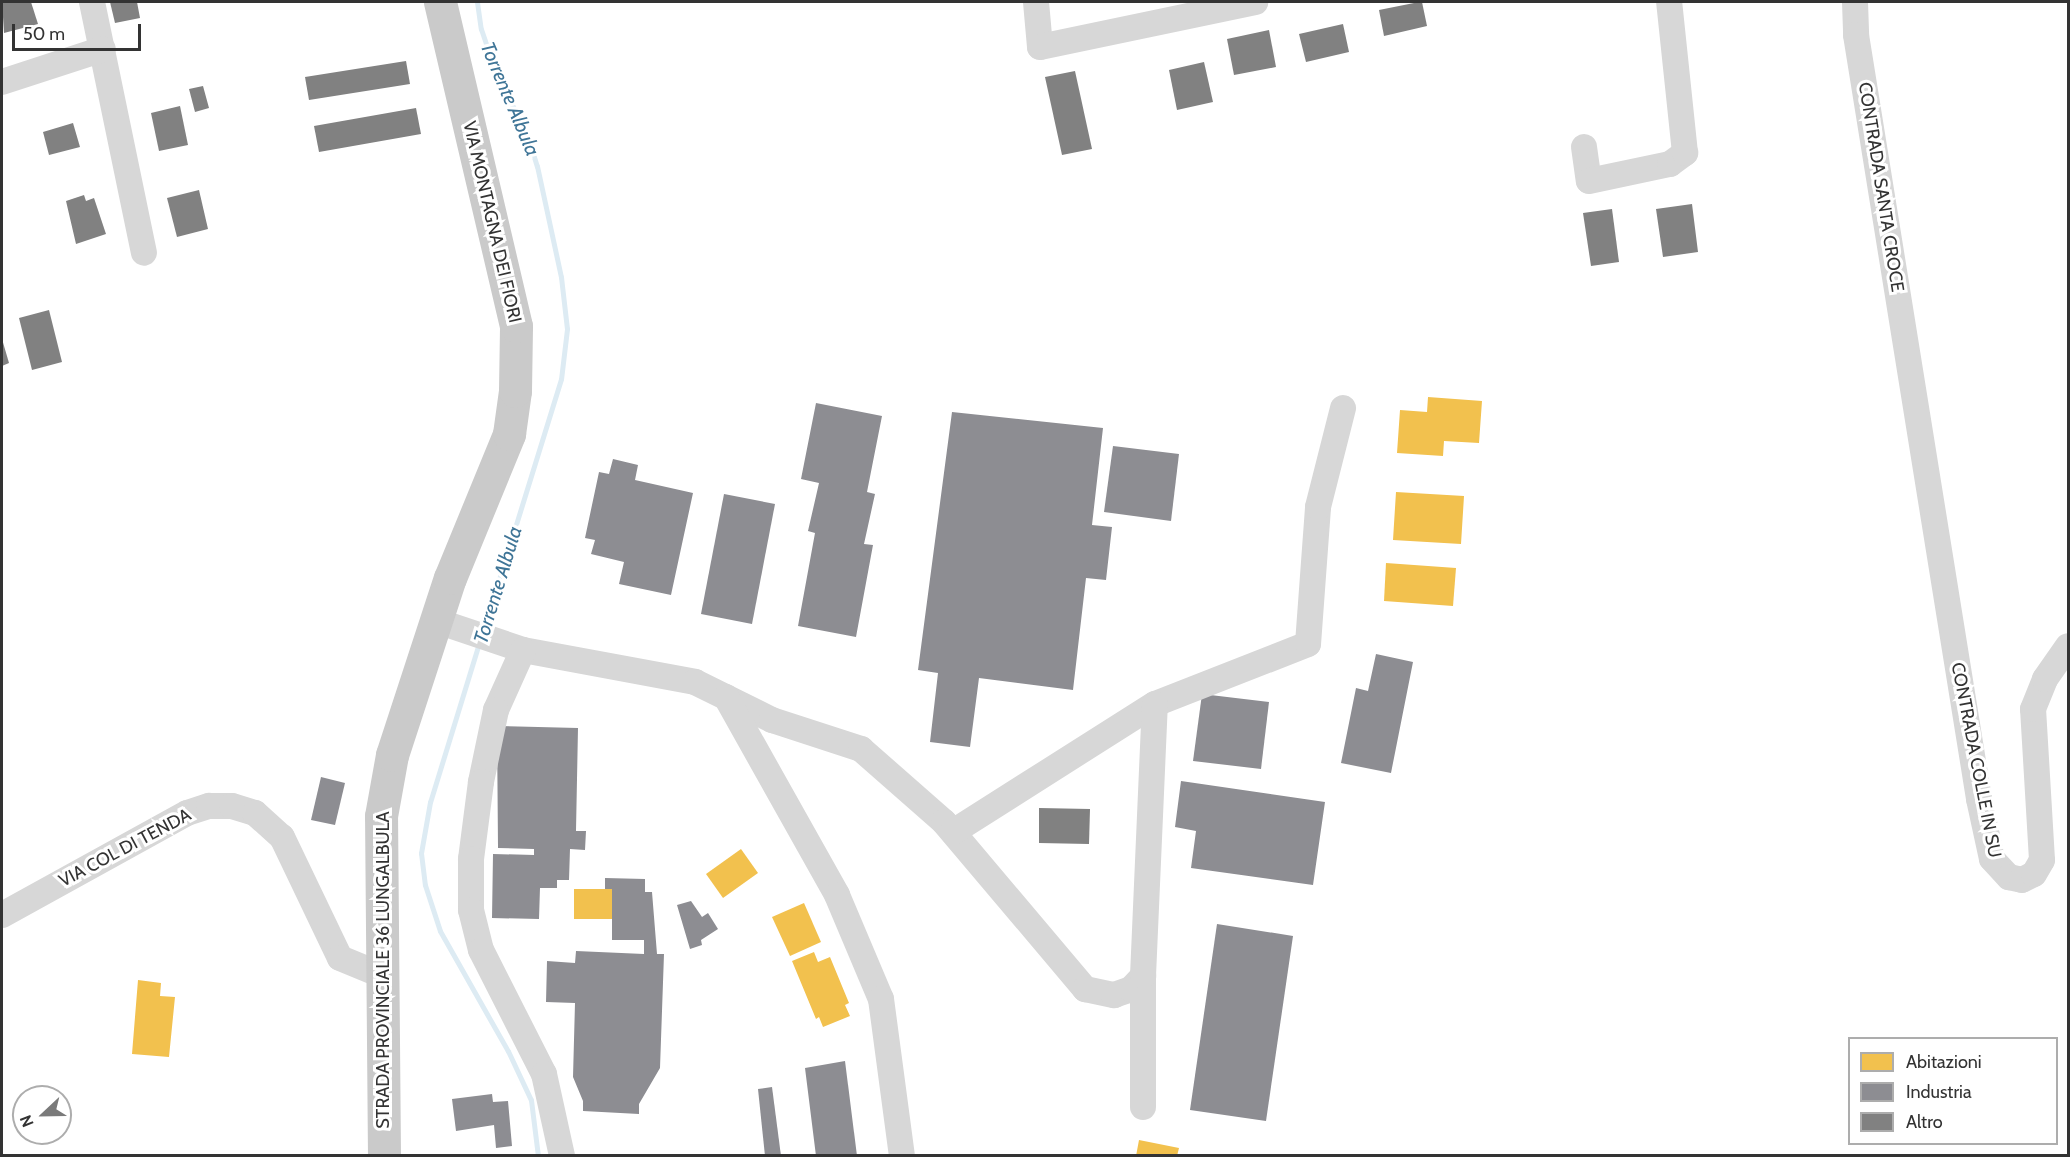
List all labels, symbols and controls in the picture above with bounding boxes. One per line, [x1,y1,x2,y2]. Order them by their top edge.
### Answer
scale bar [15,12,144,50]
text: 50 m [23,23,65,45]
water label: Torrente Albula [475,38,545,160]
street label: CONTRADA SANTA CROCE [1854,81,1908,293]
street label: VIA MONTAGNA DEI FIORI [458,119,526,325]
water label: Torrente Albula [469,523,527,647]
street label: CONTRADA COLLE IN SU [1946,661,2006,859]
street label: VIA COL DI TENDA [55,804,195,892]
street label: STRADA PROVINCIALE 36 LUNGALBULA [372,811,394,1129]
legend [1848,1037,2058,1145]
text: Abitazioni [1906,1051,1982,1073]
text: Industria [1906,1081,1972,1103]
north arrow [12,1085,72,1145]
text: Altro [1906,1111,1943,1133]
text: N [16,1112,38,1130]

